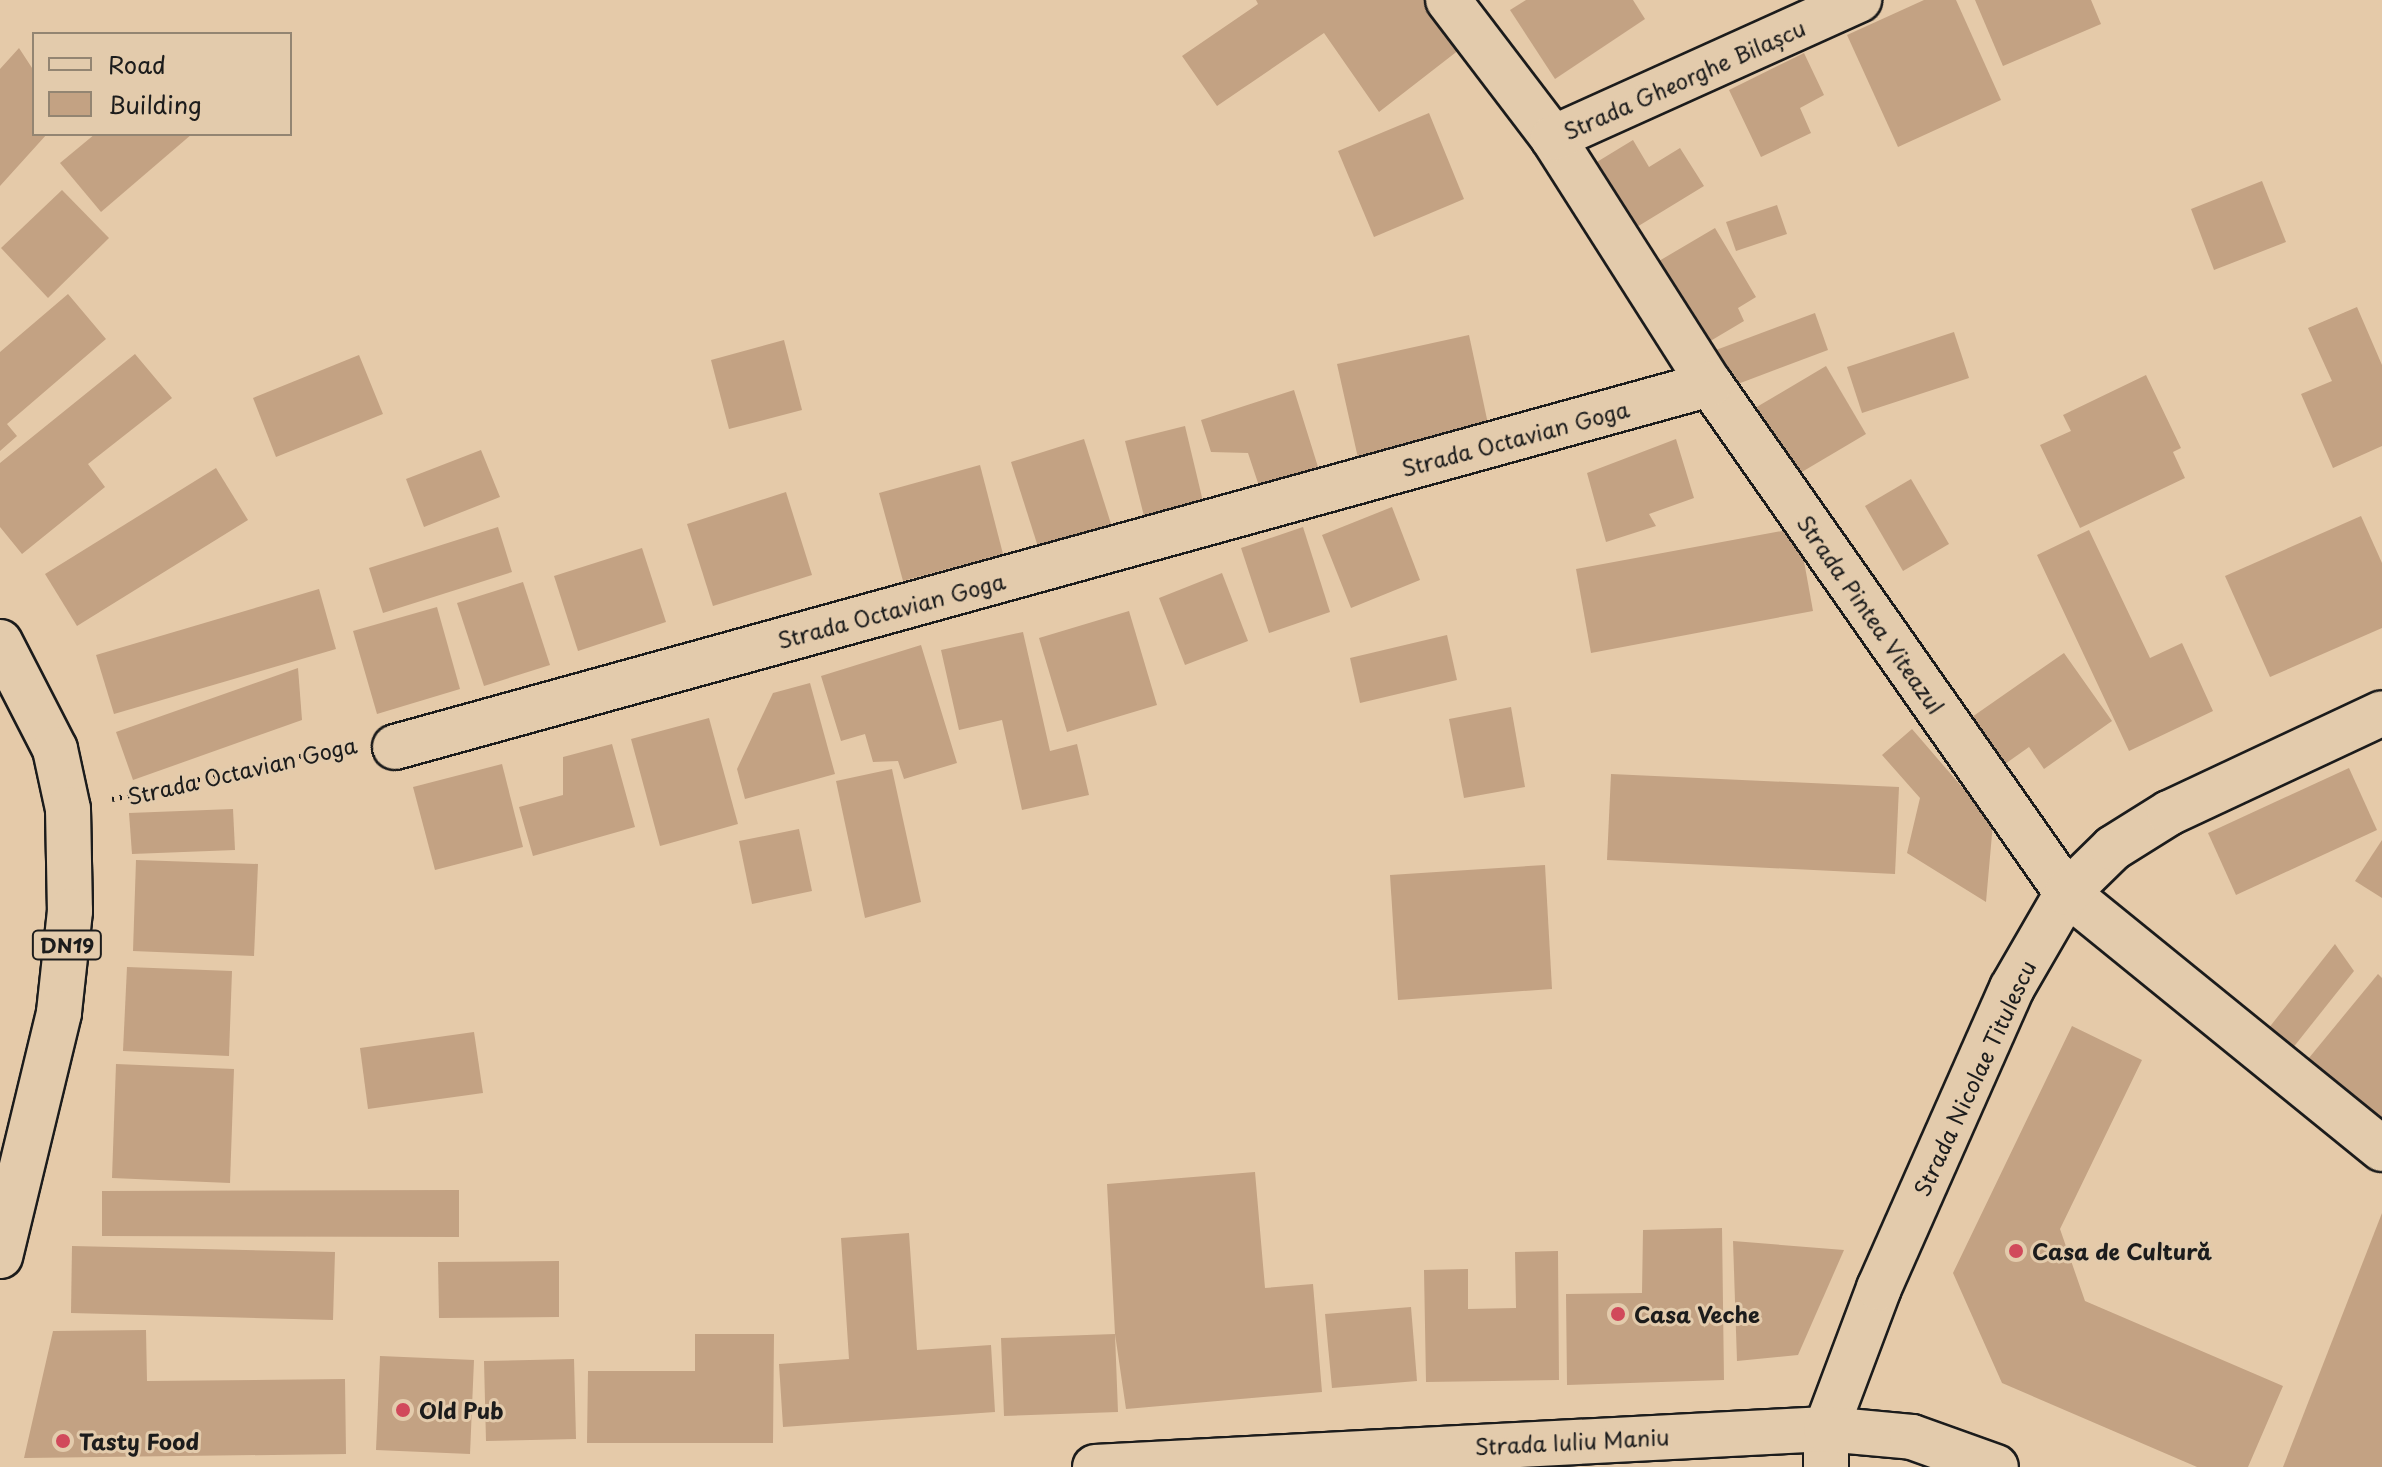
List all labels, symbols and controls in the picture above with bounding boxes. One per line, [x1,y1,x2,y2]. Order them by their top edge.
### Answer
street label: Strada Gheorghe Bilașcu [1559,14,1809,144]
legend [32,32,292,136]
text: Road [108,46,166,82]
text: Building [108,86,202,122]
street label: Strada Octavian Goga [1399,395,1631,481]
street label: Strada Pintea Viteazul [1792,509,1950,719]
street label: Strada Octavian Goga [775,567,1007,653]
street label: Strada Octavian Goga [125,731,359,809]
road number: DN19 [31,929,103,961]
street label: Strada Nicolae Titulescu [1907,955,2041,1201]
place label: Casa de Cultură [2032,1238,2214,1264]
marker: Casa de Cultură [2007,1242,2025,1260]
place label: Casa Veche [1634,1301,1761,1327]
marker: Casa Veche [1609,1305,1627,1323]
place label: Old Pub [419,1397,505,1423]
marker: Old Pub [394,1401,412,1419]
street label: Strada Iuliu Maniu [1473,1423,1671,1459]
place label: Tasty Food [79,1428,199,1454]
marker: Tasty Food [54,1432,72,1450]

